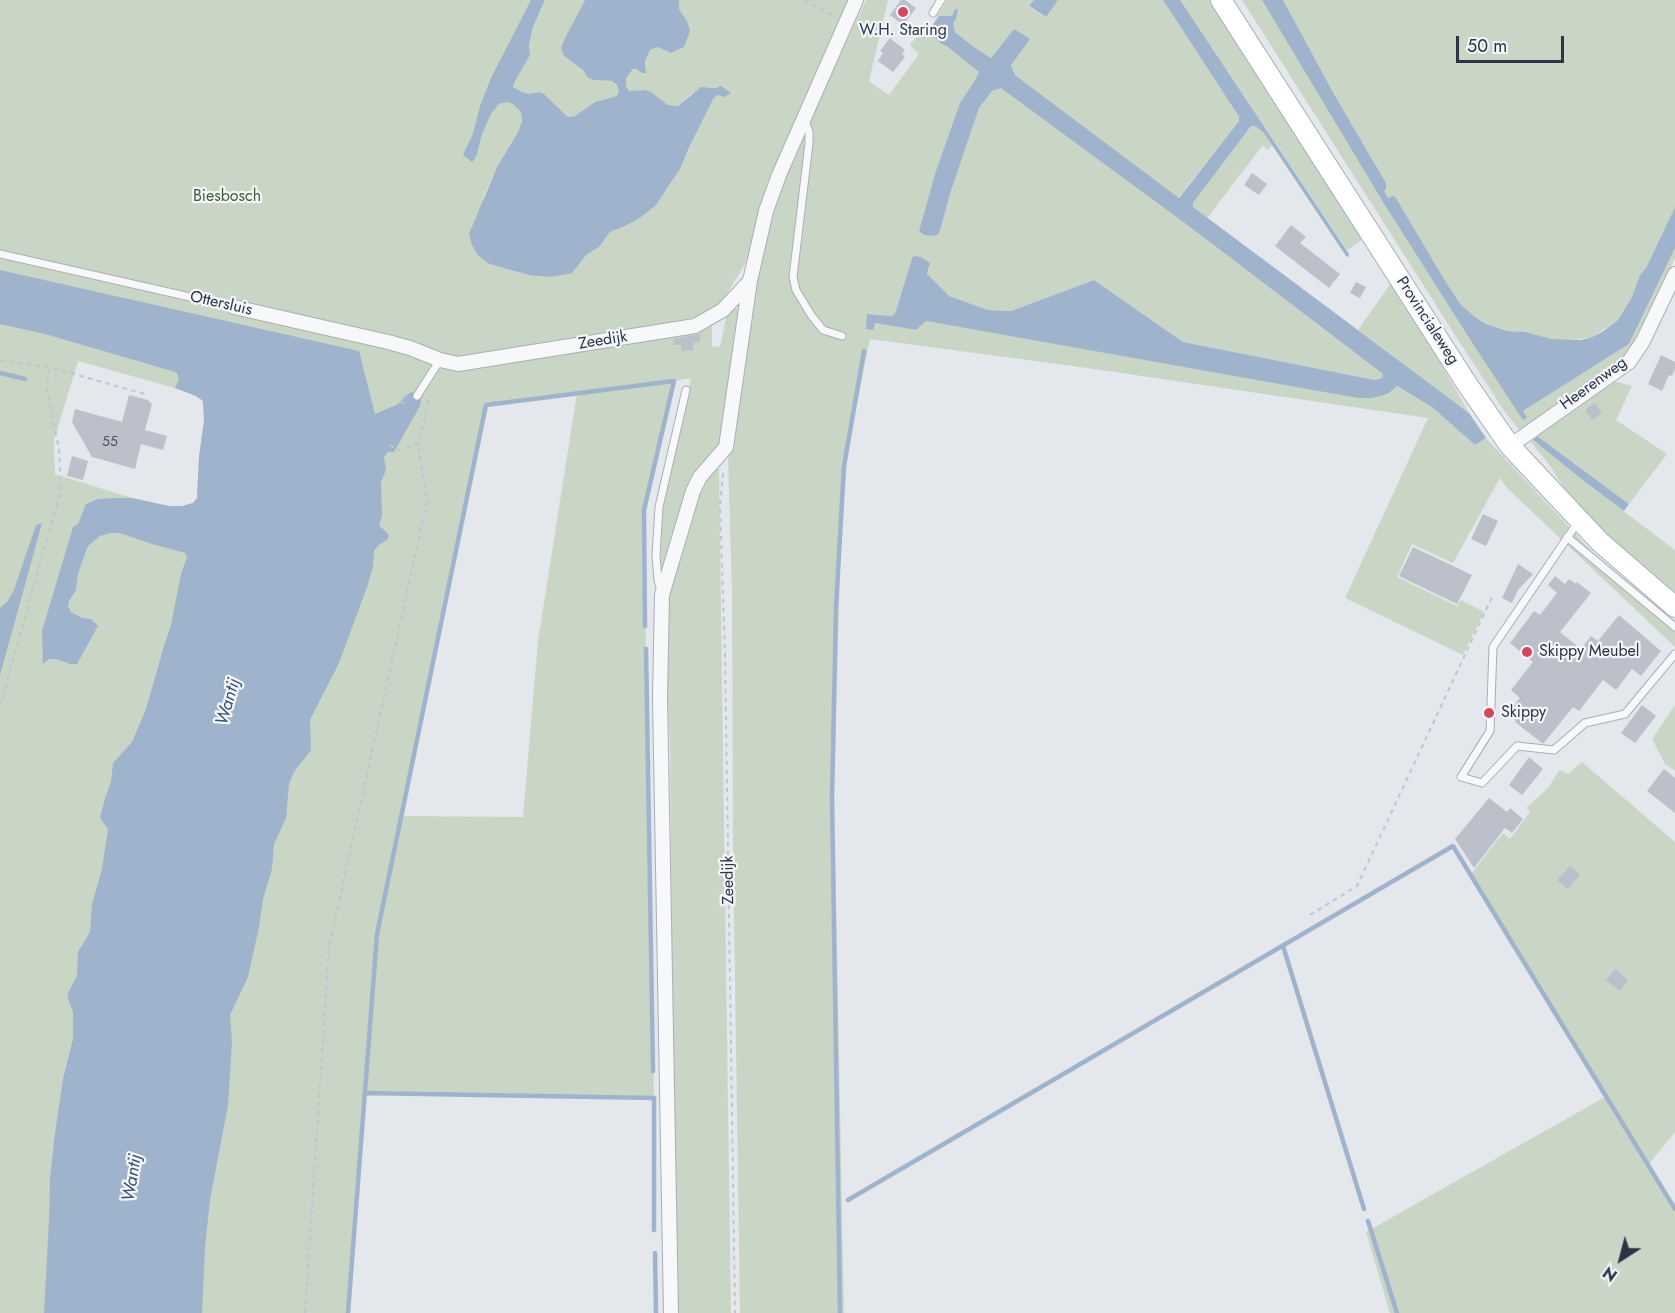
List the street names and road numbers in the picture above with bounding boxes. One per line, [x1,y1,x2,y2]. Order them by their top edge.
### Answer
street label: Provincialeweg [1391,273,1463,369]
street label: Ottersluis [188,288,254,320]
street label: Zeedijk [577,328,629,354]
street label: Heerenweg [1557,353,1631,415]
street label: Zeedijk [719,855,739,905]

